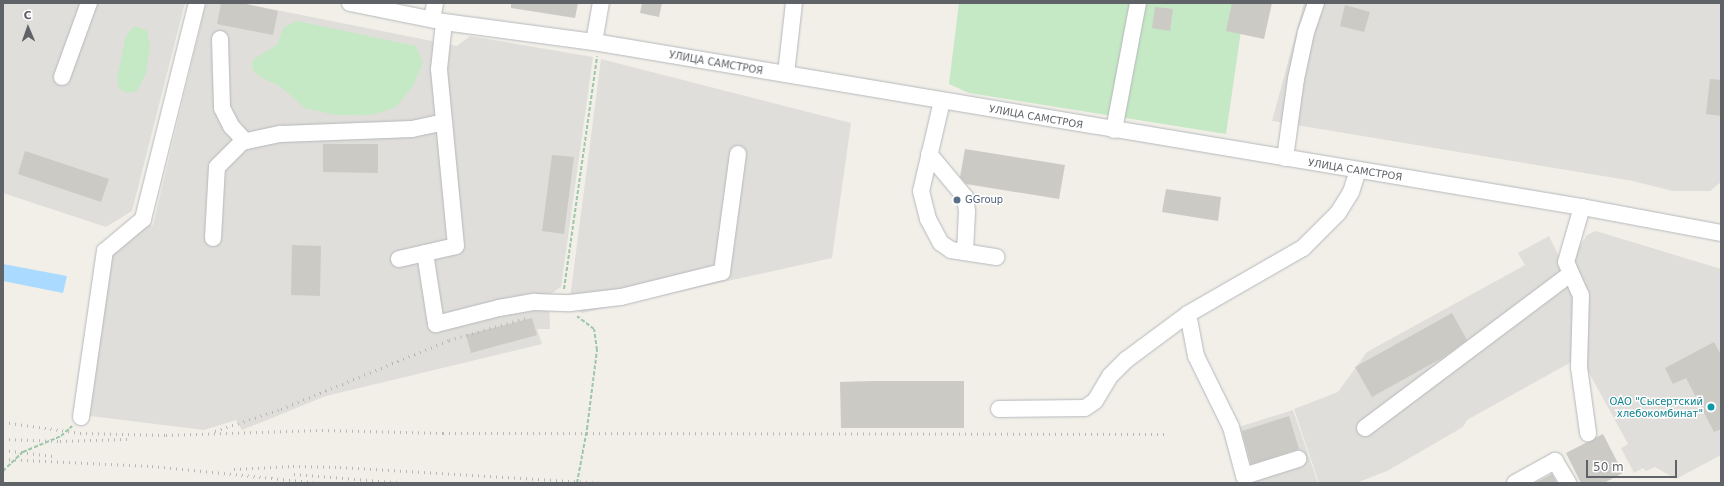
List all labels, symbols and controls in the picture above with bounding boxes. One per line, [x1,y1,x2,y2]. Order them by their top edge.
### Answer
north arrow [8,8,48,48]
text: С [23,9,32,22]
street label: УЛИЦА САМСТРОЯ [668,49,764,77]
street label: УЛИЦА САМСТРОЯ [988,103,1084,131]
street label: УЛИЦА САМСТРОЯ [1307,157,1403,183]
place label: GGroup [965,194,1003,206]
marker: GGroup [952,195,962,205]
place label: ОАО "Сысертский хлебокомбинат" [1609,395,1703,418]
marker: ОАО "Сысертский хлебокомбинат" [1706,402,1716,412]
scale bar [1588,452,1679,478]
text: 50 m [1593,460,1624,474]

